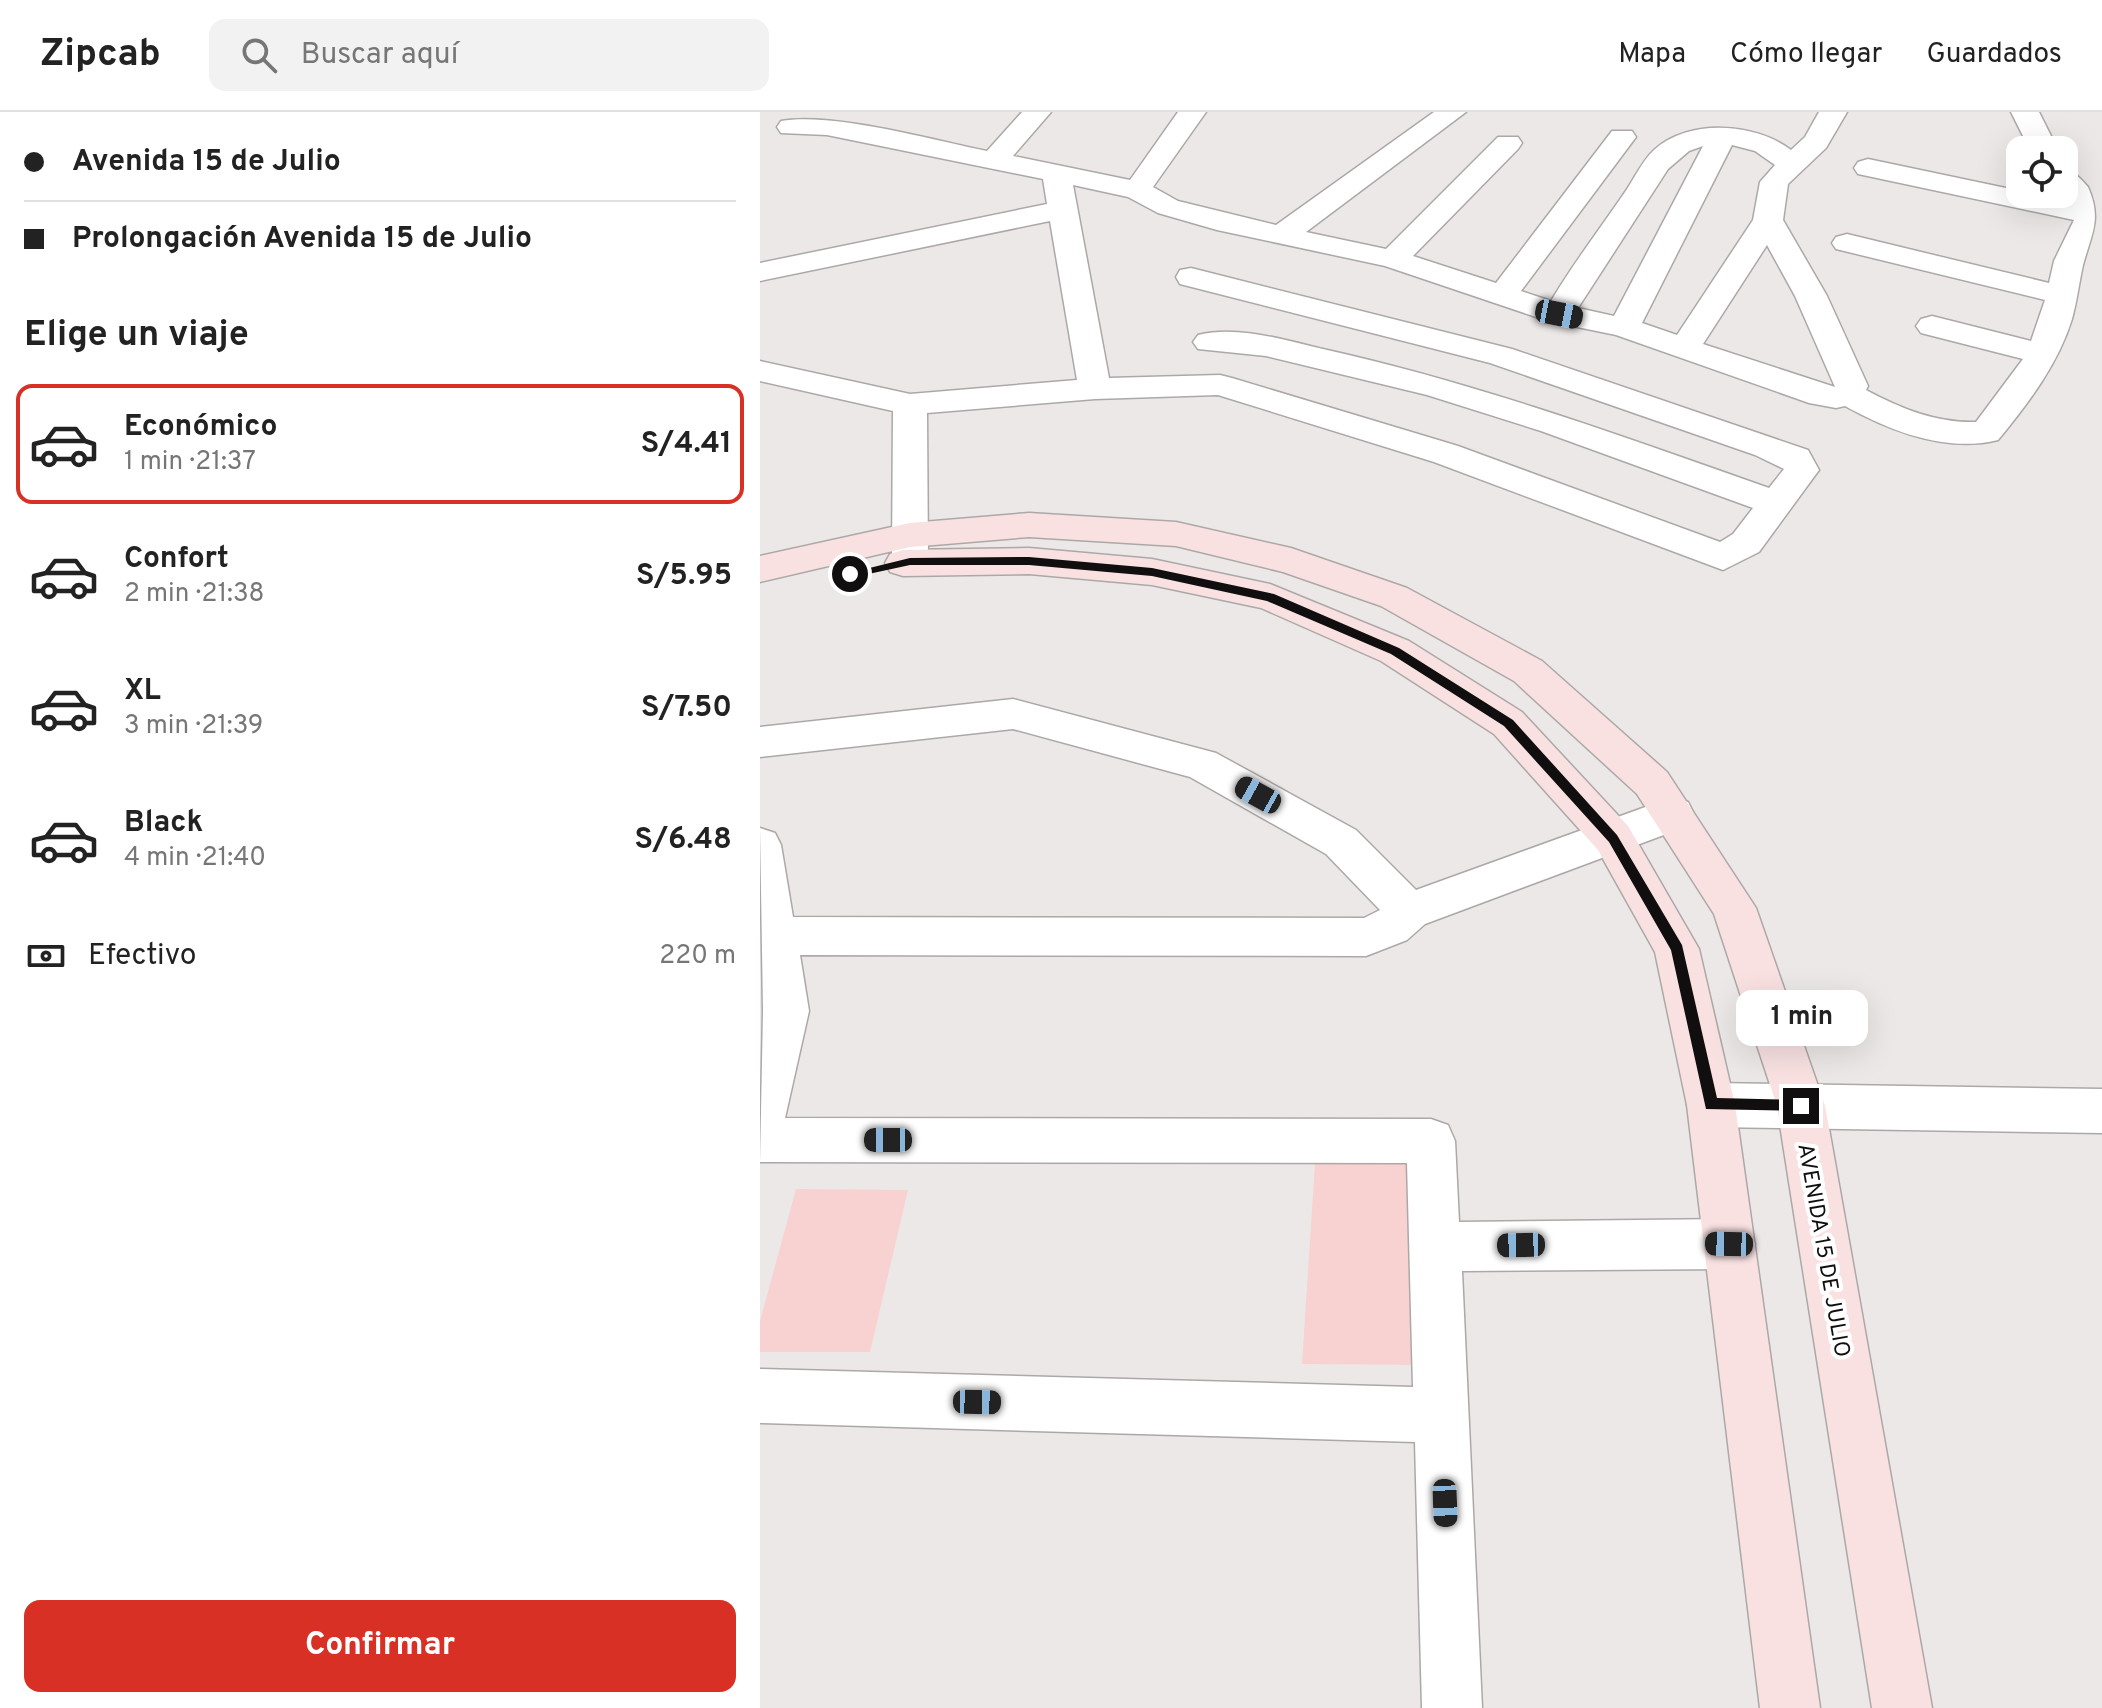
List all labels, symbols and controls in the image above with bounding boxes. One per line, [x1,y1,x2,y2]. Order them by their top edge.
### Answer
search box [209,19,769,91]
text: Zipcab [40,31,161,80]
icon: search [237,33,281,77]
text: Buscar aquí [301,37,458,74]
text: Mapa [1618,37,1686,73]
text: Cómo llegar [1730,37,1882,73]
text: Guardados [1926,37,2062,73]
map controls [2006,136,2078,208]
button: locate [2006,136,2078,208]
text: Avenida 15 de Julio [72,144,341,181]
text: Prolongación Avenida 15 de Julio [72,221,532,258]
car [1533,298,1585,330]
text: Elige un viaje [24,313,249,359]
icon: car [28,408,100,480]
text: Económico [124,409,277,446]
text: S/4.41 [641,426,732,463]
text: 1 min · 21:37 [124,446,256,479]
icon: car [28,540,100,612]
text: Confort [124,541,229,578]
route start [832,556,868,592]
text: S/5.95 [636,558,732,595]
text: 2 min · 21:38 [124,578,265,611]
icon: car [28,672,100,744]
text: XL [124,673,161,710]
text: S/7.50 [641,690,732,727]
text: 3 min · 21:39 [124,710,263,743]
car [1231,773,1285,817]
icon: car [28,804,100,876]
text: Black [124,805,203,842]
text: S/6.48 [635,822,732,859]
text: 4 min · 21:40 [124,842,266,875]
icon: cash [24,934,68,978]
text: Efectivo [88,938,197,975]
text: 220 m [659,940,736,973]
callout: 1 min [1735,990,1867,1046]
text: 1 min [1771,1001,1833,1034]
route end [1783,1088,1819,1124]
car [864,1128,912,1152]
street label: AVENIDA 15 DE JULIO [1790,1141,1855,1359]
car [1705,1232,1753,1256]
car [1497,1233,1545,1257]
car [953,1390,1001,1414]
car [1432,1479,1458,1527]
button: Confirmar [24,1600,736,1692]

